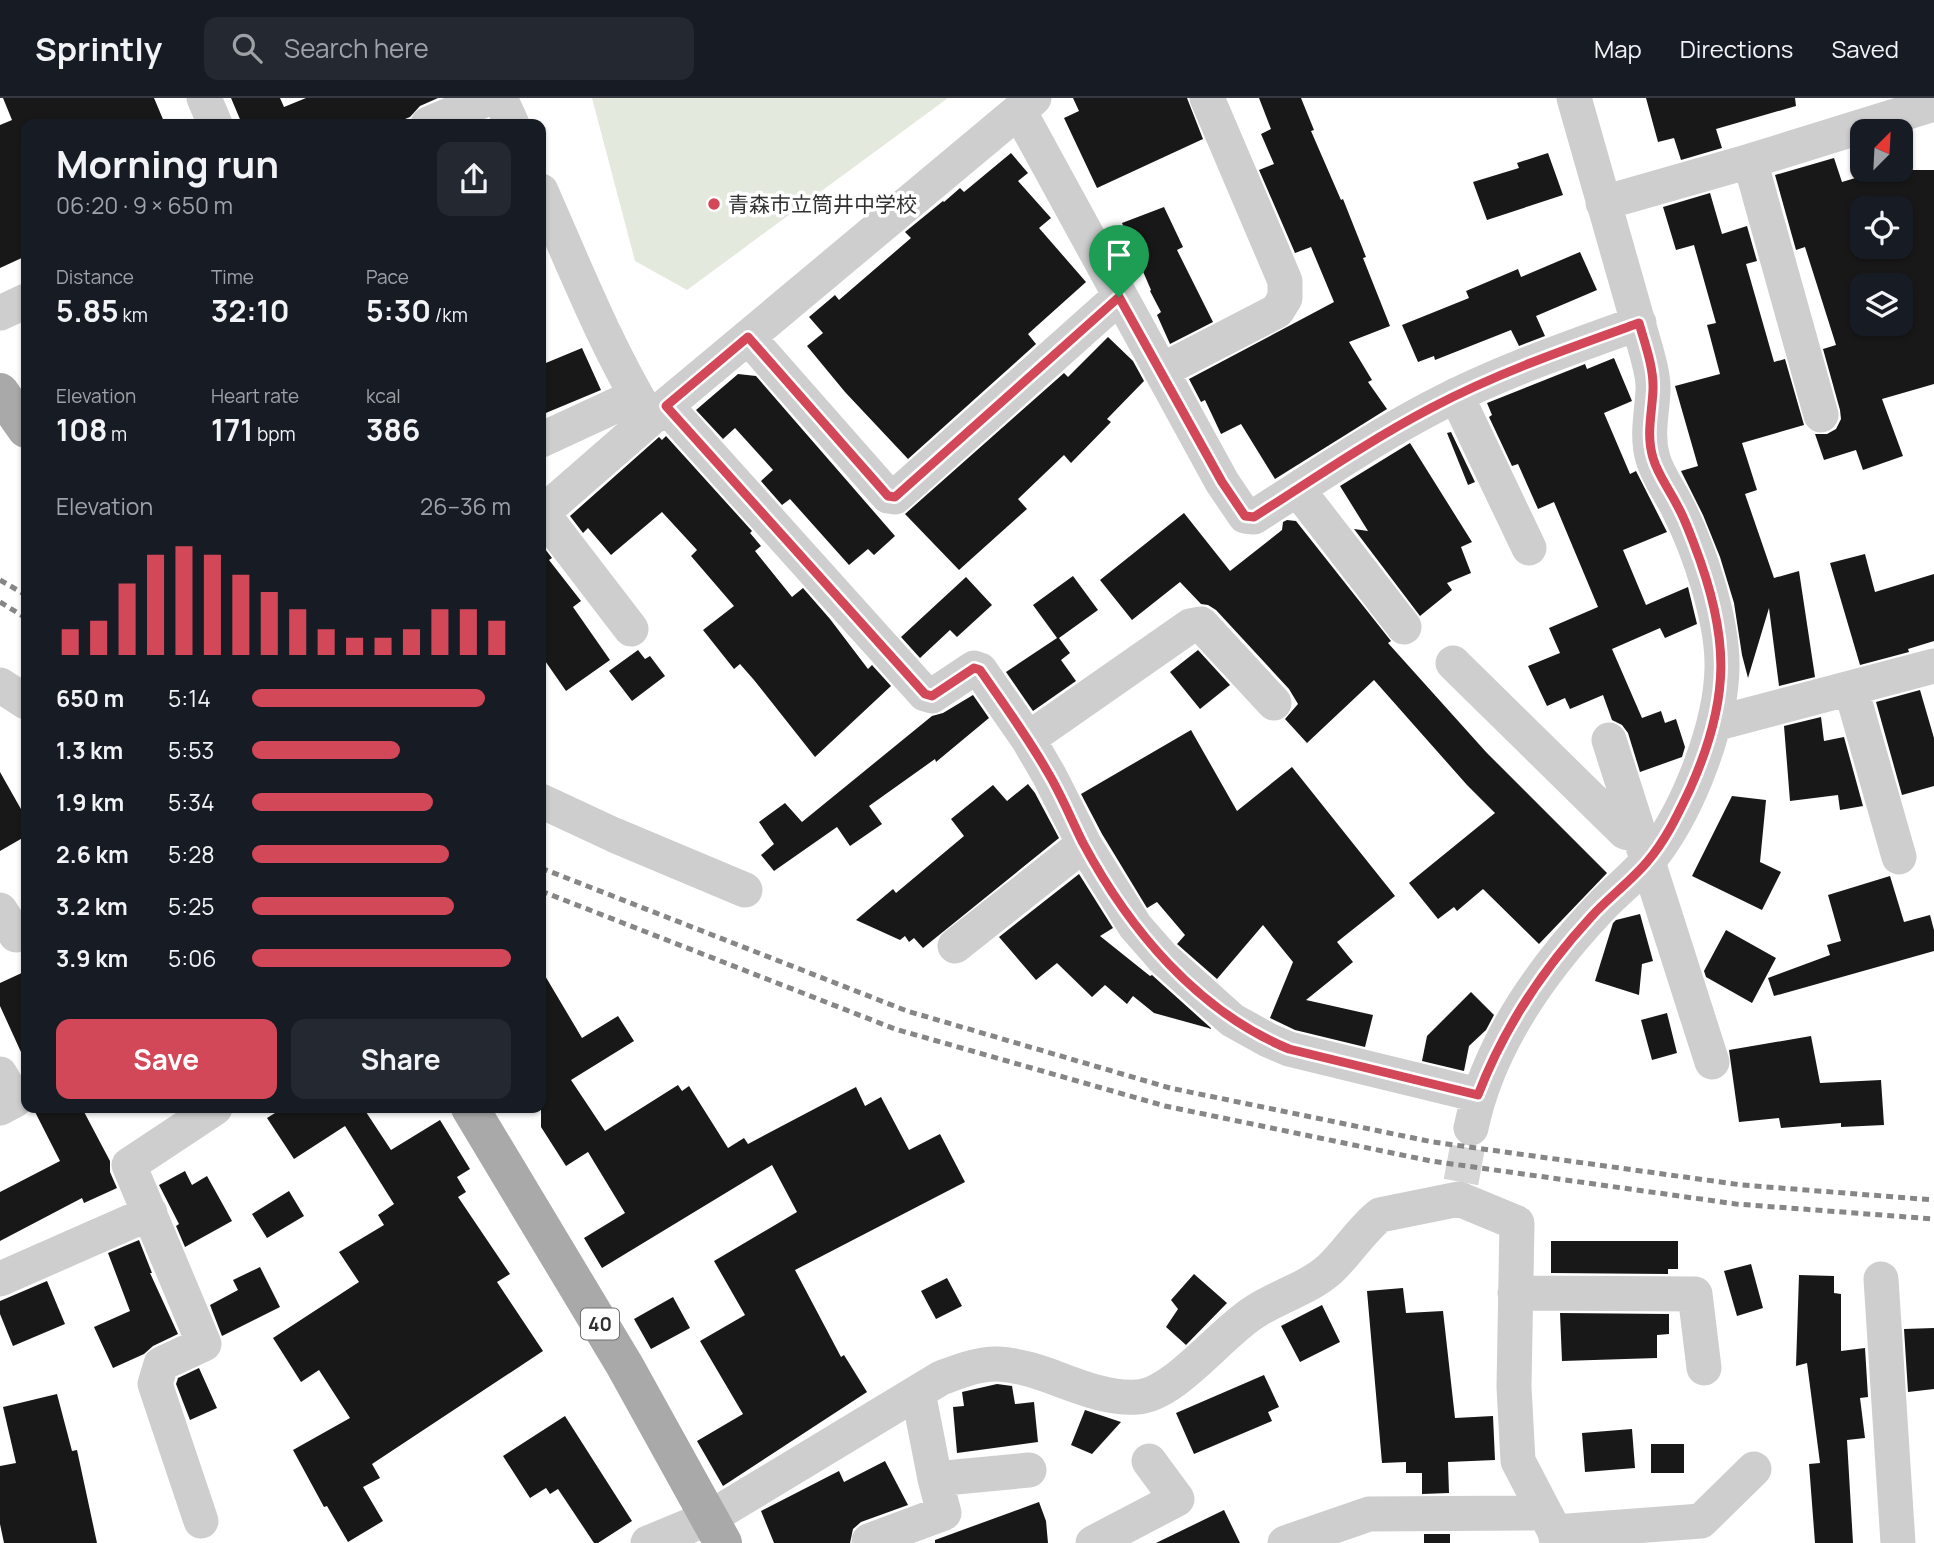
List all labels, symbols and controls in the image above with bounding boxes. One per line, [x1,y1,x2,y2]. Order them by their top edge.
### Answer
search box [204,17,694,80]
text: Sprintly [35,26,162,71]
icon: search [228,29,266,67]
text: Search here [284,30,429,66]
text: Map [1594,32,1642,65]
text: Directions [1680,32,1793,65]
text: Saved [1831,32,1899,65]
north arrow [1850,119,1913,182]
map controls [1850,119,1913,336]
text: Morning run [56,137,279,189]
button: share [437,142,511,216]
text: 06:20 · 9 × 650 m [56,189,233,221]
place label: 青森市立筒井中学校 [728,190,917,218]
marker: 青森市立筒井中学校 [706,196,722,212]
button: locate [1850,196,1913,259]
pin [1089,225,1149,297]
icon: arrive [1100,236,1138,274]
text: Distance [56,264,134,290]
text: Time [211,264,254,290]
text: Pace [366,264,409,290]
button: layers [1850,273,1913,336]
text: 5.85 [56,290,119,331]
text: 32:10 [211,290,289,331]
text: 5:30 [366,290,431,331]
text: km [119,302,148,328]
text: /km [431,302,468,328]
text: Elevation [56,383,136,409]
text: Heart rate [211,383,299,409]
text: kcal [366,383,401,409]
text: 108 [56,409,107,450]
text: 171 [211,409,253,450]
text: 386 [366,409,420,450]
text: m [107,421,127,447]
text: bpm [253,421,296,447]
text: Elevation [56,490,153,522]
text: 26–36 m [420,490,511,522]
text: 650 m [56,682,124,714]
text: 5:14 [168,682,211,714]
text: 1.3 km [56,734,123,766]
text: 5:53 [168,734,214,766]
text: 1.9 km [56,786,124,818]
text: 5:34 [168,786,214,818]
text: 2.6 km [56,838,129,870]
text: 5:28 [168,838,215,870]
text: 3.2 km [56,890,128,922]
text: 5:25 [168,890,215,922]
text: 3.9 km [56,942,128,974]
text: 5:06 [168,942,216,974]
button: Save [56,1019,277,1099]
button: Share [291,1019,511,1099]
road number: 40 [581,1308,619,1340]

